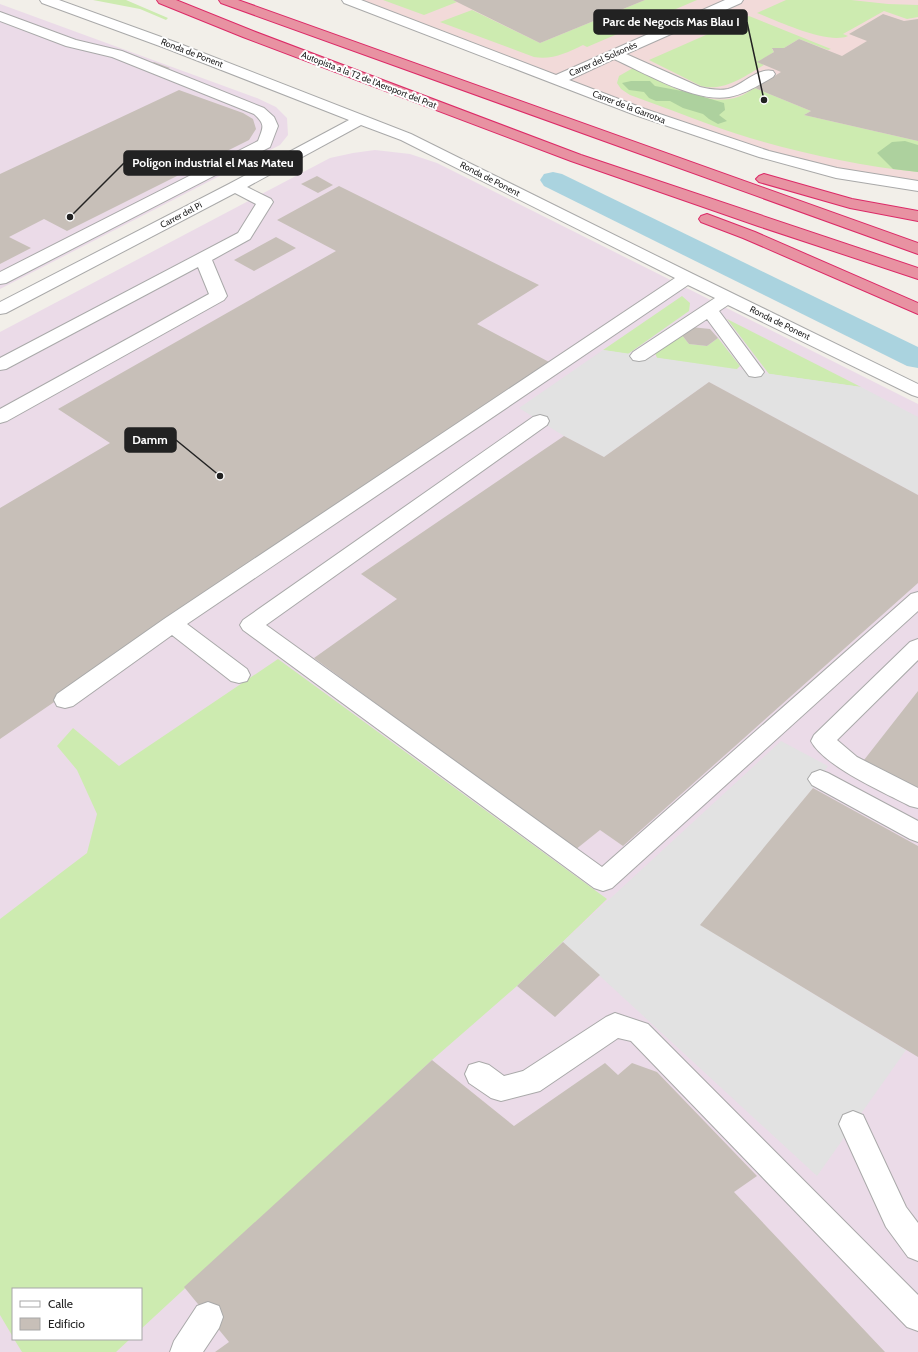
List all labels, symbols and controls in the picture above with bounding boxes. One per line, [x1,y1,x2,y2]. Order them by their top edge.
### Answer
callout: Parc de Negocis Mas Blau I [594,10,747,34]
text: Parc de Negocis Mas Blau I [602,14,740,29]
street label: Ronda de Ponent [159,36,225,69]
street label: Carrer del Solsonès [567,39,639,78]
street label: Autopista a la T2 de l'Aeroport del Prat [300,49,438,110]
street label: Carrer de la Garrotxa [591,88,668,126]
callout: Polígon industrial el Mas Mateu [124,151,302,175]
text: Polígon industrial el Mas Mateu [132,155,294,170]
street label: Ronda de Ponent [458,159,522,198]
street label: Carrer del Pi [158,199,204,230]
street label: Ronda de Ponent [748,303,812,342]
callout: Damm [125,428,176,452]
text: Damm [132,432,168,447]
legend [12,1288,142,1340]
text: Calle [48,1296,73,1311]
text: Edificio [48,1316,85,1331]

